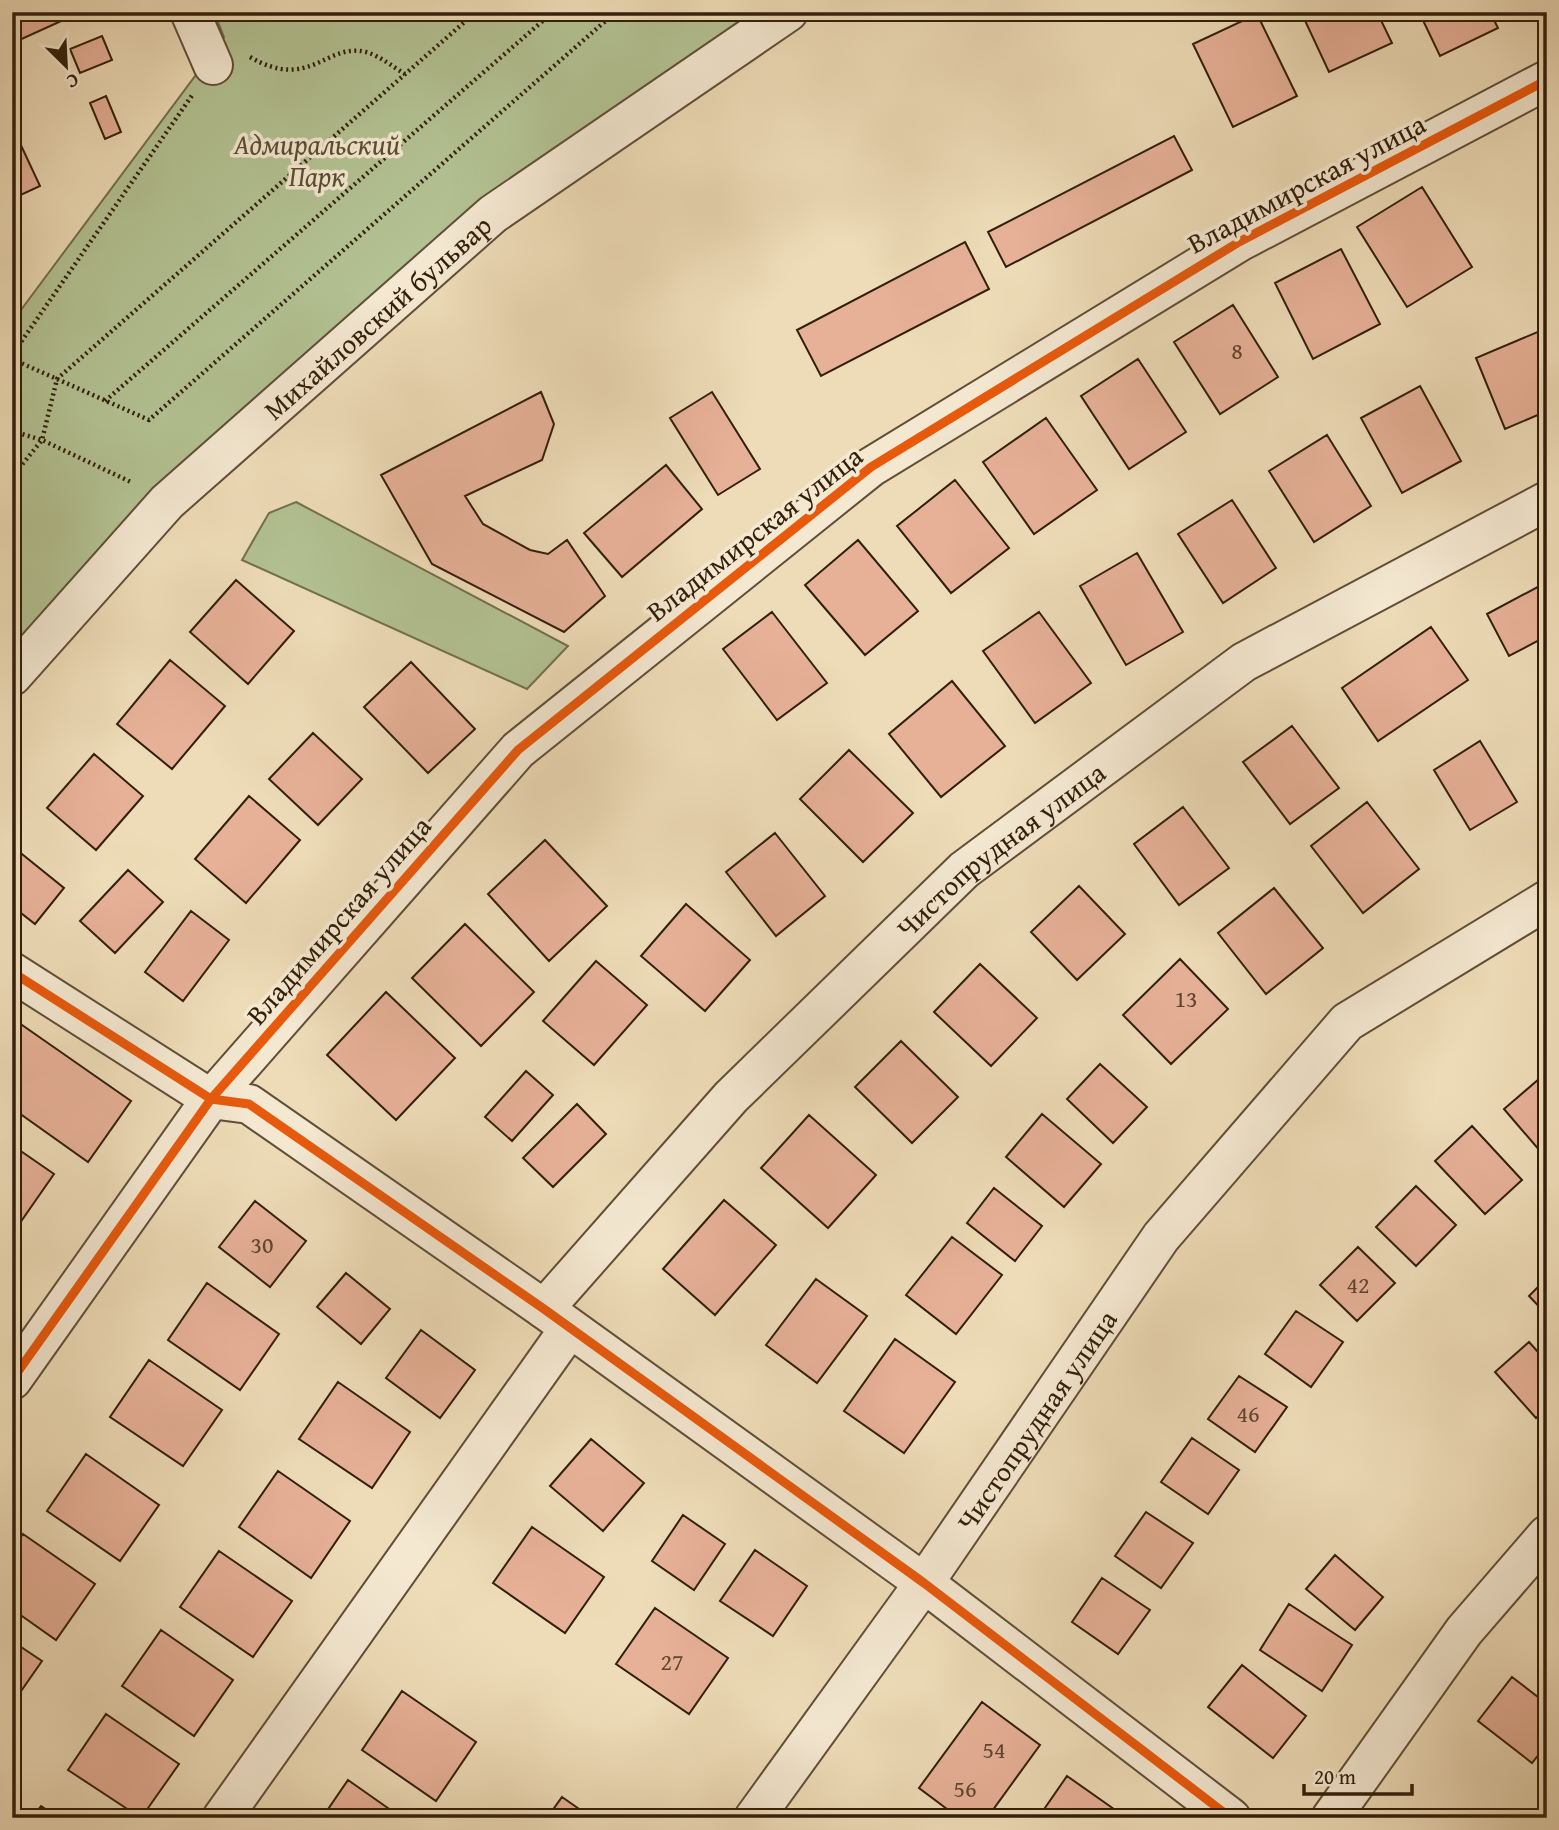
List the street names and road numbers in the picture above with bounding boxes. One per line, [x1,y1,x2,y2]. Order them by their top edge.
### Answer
street label: Владимирская улица [1180,102,1433,263]
street label: Михайловский бульвар [254,205,500,429]
street label: Владимирская улица [637,435,871,631]
street label: Чистопрудная улица [886,751,1114,947]
street label: Владимирская улица [236,806,441,1033]
street label: Чистопрудная улица [945,1300,1127,1539]

